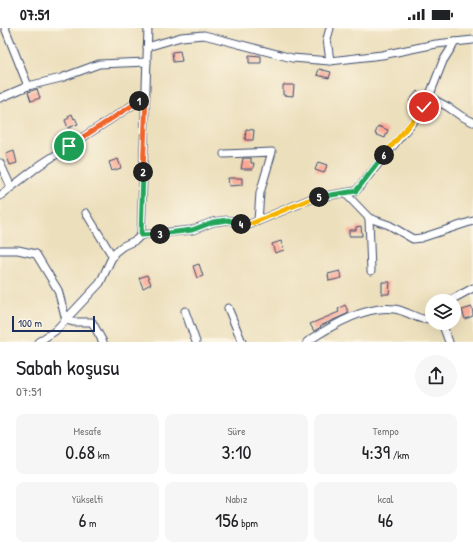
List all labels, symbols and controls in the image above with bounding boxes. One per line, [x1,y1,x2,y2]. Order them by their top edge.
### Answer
text: 07:51 [20,4,49,25]
pin [407,90,441,124]
pin: 1 [129,91,149,111]
text: 1 [137,94,141,108]
icon: check [413,96,435,118]
pin [52,129,86,163]
icon: arrive [58,135,80,157]
pin: 6 [374,145,394,165]
text: 6 [382,148,386,162]
pin: 2 [133,162,153,182]
text: 2 [140,165,146,179]
pin: 5 [309,187,329,207]
text: 5 [317,190,321,204]
pin: 4 [231,214,251,234]
text: 4 [239,217,243,231]
pin: 3 [150,224,170,244]
text: 3 [158,227,162,241]
map controls [425,294,461,330]
button: layers [425,294,461,330]
scale bar [12,314,95,333]
text: 100 m [18,316,42,330]
text: Sabah koşusu [16,352,119,382]
button: share [415,355,457,397]
text: 07:51 [16,382,42,400]
text: Mesafe [74,424,101,438]
text: Süre [227,424,246,438]
text: Tempo [372,424,399,438]
text: 0.68 [65,438,95,465]
text: 3:10 [222,438,251,465]
text: 4:39 [362,438,390,465]
text: km [95,448,110,462]
text: /km [390,448,409,462]
text: Yükselti [72,492,103,506]
text: Nabız [226,492,247,506]
text: kcal [377,492,394,506]
text: 6 [79,506,86,533]
text: 156 [215,506,239,533]
text: 46 [378,506,393,533]
text: m [86,516,97,530]
text: bpm [239,516,258,530]

